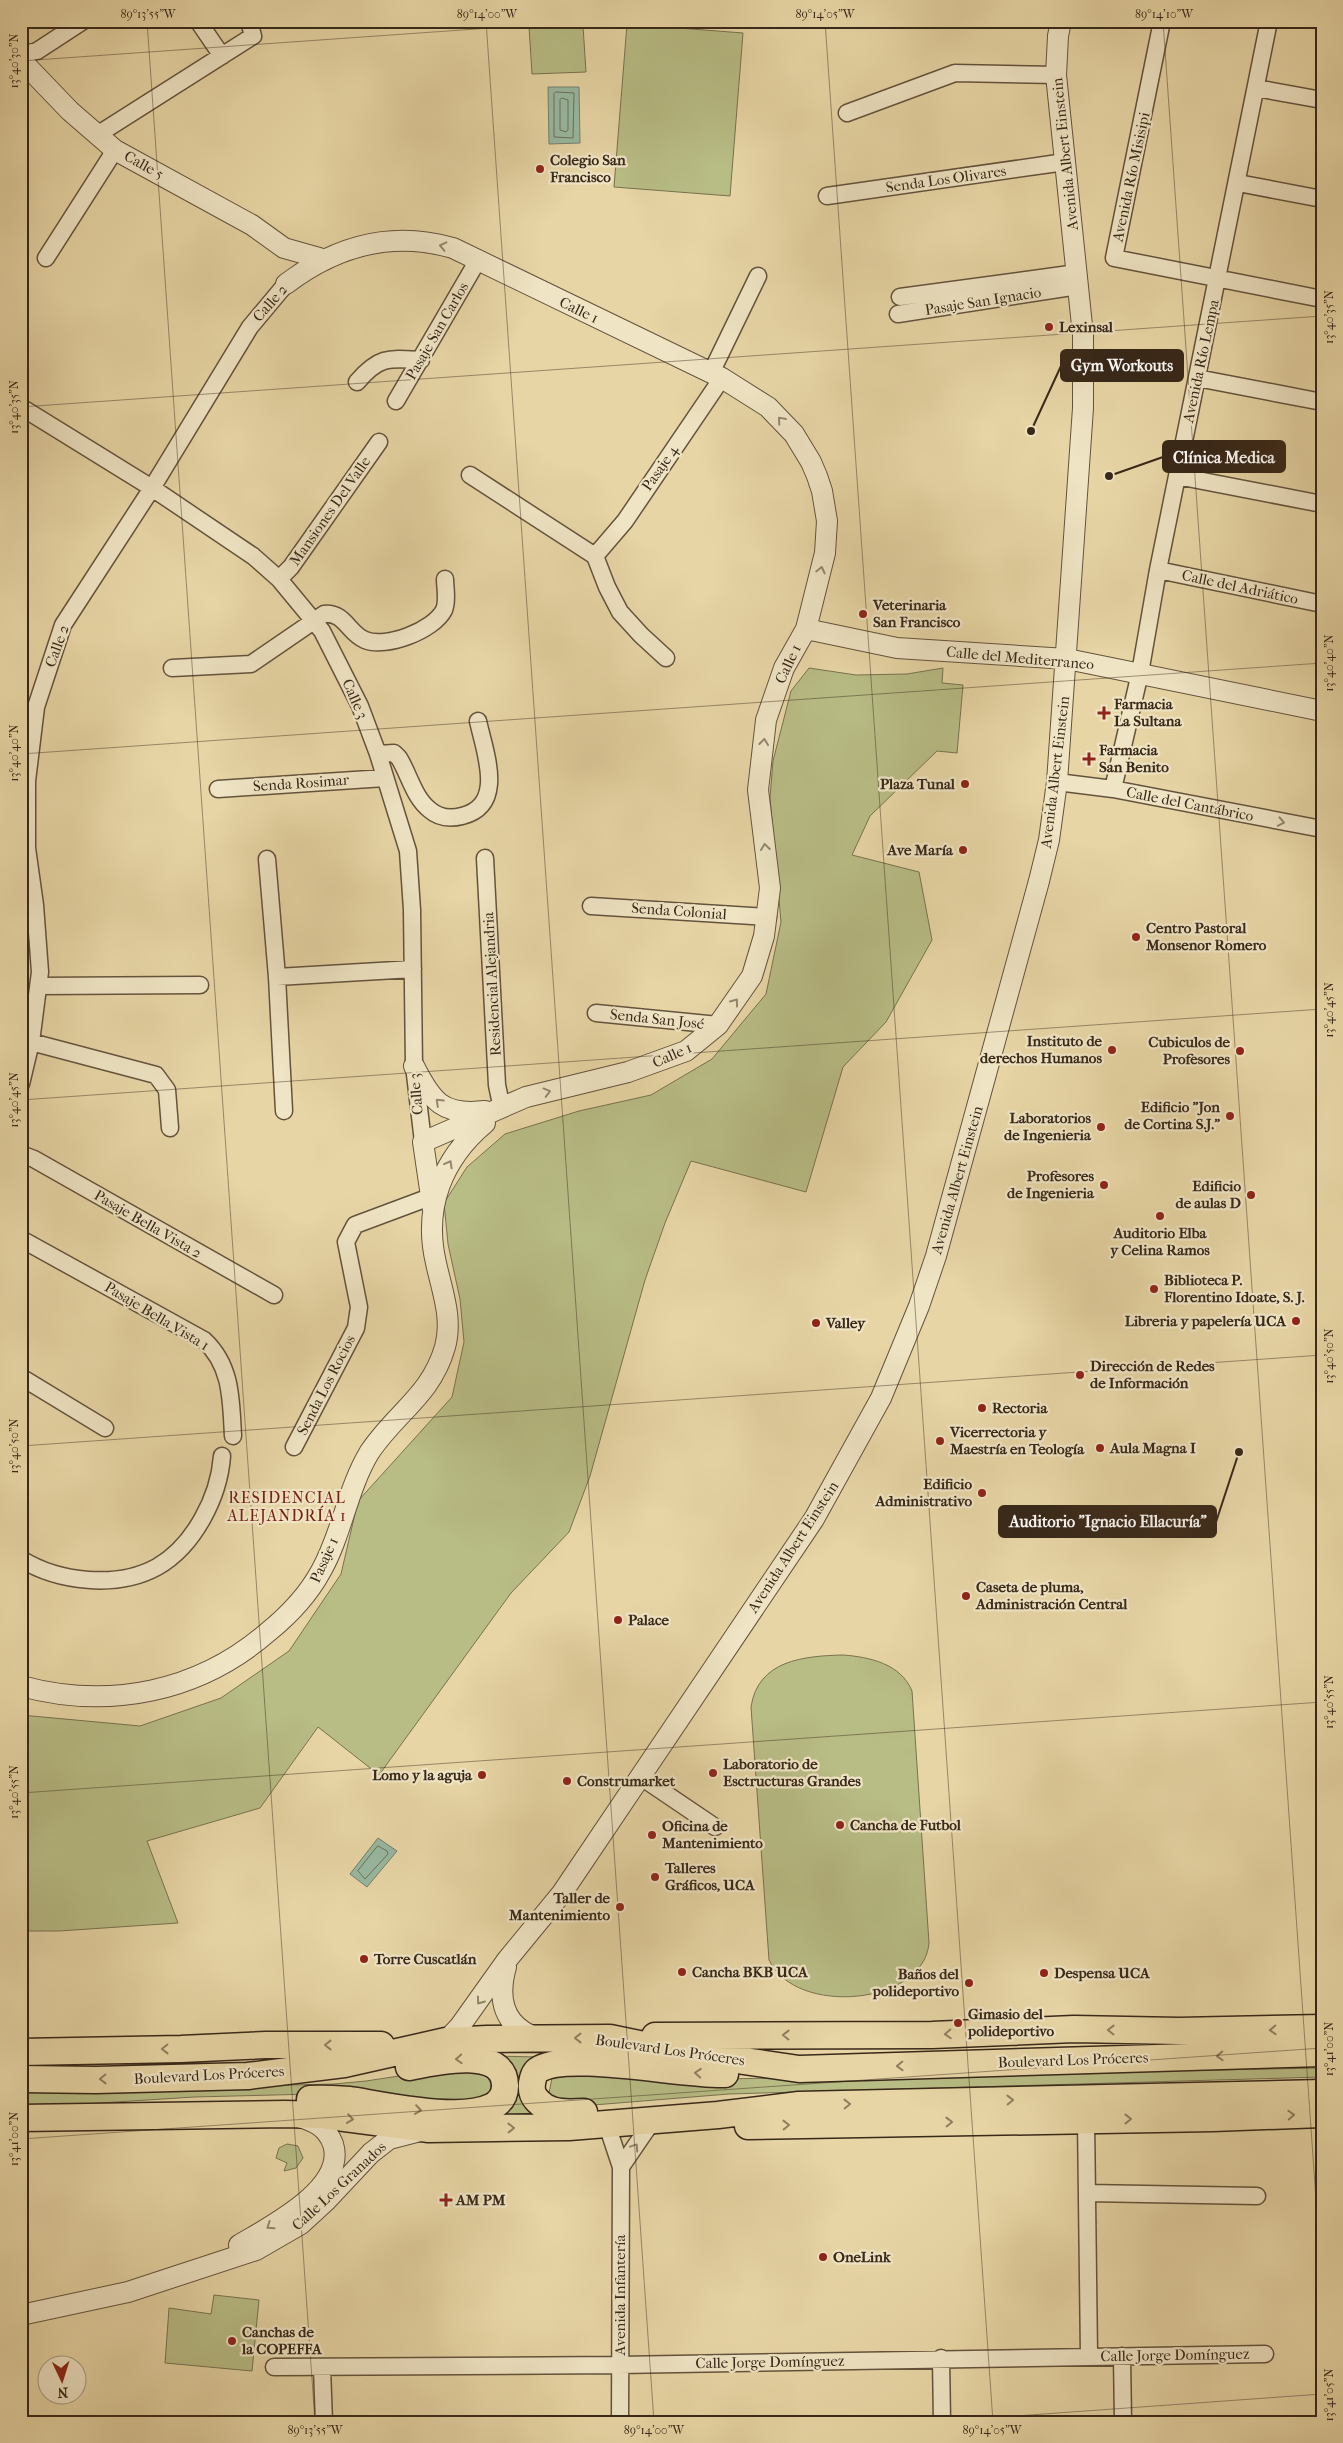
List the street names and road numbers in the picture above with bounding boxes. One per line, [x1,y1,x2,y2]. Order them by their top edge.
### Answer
street label: Avenida Albert Einstein [1048,77,1082,232]
street label: Avenida Río Misisipi [1108,110,1154,244]
street label: Calle 5 [121,147,167,183]
street label: Senda Los Olivares [885,162,1008,196]
street label: Pasaje San Carlos [402,279,472,383]
street label: Calle 2 [249,280,291,325]
street label: Pasaje San Ignacio [924,283,1043,319]
street label: Calle 1 [557,293,601,327]
street label: Avenida Río Lempa [1179,297,1223,425]
street label: Pasaje 4 [638,441,683,494]
street label: Mansiones Del Valle [286,452,375,569]
street label: Calle del Adriático [1180,566,1300,608]
street label: Calle 2 [41,622,73,670]
street label: Calle 1 [771,642,805,686]
street label: Calle del Mediterraneo [945,643,1095,673]
street label: Calle 3 [338,676,372,722]
street label: Avenida Albert Einstein [1037,695,1073,850]
street label: Senda Rosimar [252,771,350,795]
street label: Calle del Cantábrico [1125,783,1256,825]
street label: Senda Colonial [631,899,727,923]
street label: Residencial Alejandria [479,911,505,1056]
street label: Senda San José [609,1005,706,1033]
street label: Calle 1 [650,1038,694,1072]
street label: Calle 3 [405,1072,427,1116]
street label: Avenida Albert Einstein [927,1104,987,1257]
street label: Pasaje Bella Vista 2 [91,1186,205,1262]
street label: Pasaje Bella Vista 1 [101,1278,213,1354]
street label: Senda Los Rocios [293,1332,359,1438]
street label: Avenida Albert Einstein [743,1478,842,1617]
street label: Pasaje 1 [306,1534,342,1586]
street label: Boulevard Los Próceres [594,2031,746,2069]
street label: Boulevard Los Próceres [997,2048,1149,2072]
street label: Boulevard Los Próceres [133,2062,285,2088]
street label: Calle Los Granados [288,2137,390,2234]
street label: Avenida Infantería [611,2233,629,2356]
street label: Calle Jorge Domínguez [1100,2345,1250,2365]
street label: Calle Jorge Domínguez [695,2352,845,2372]

